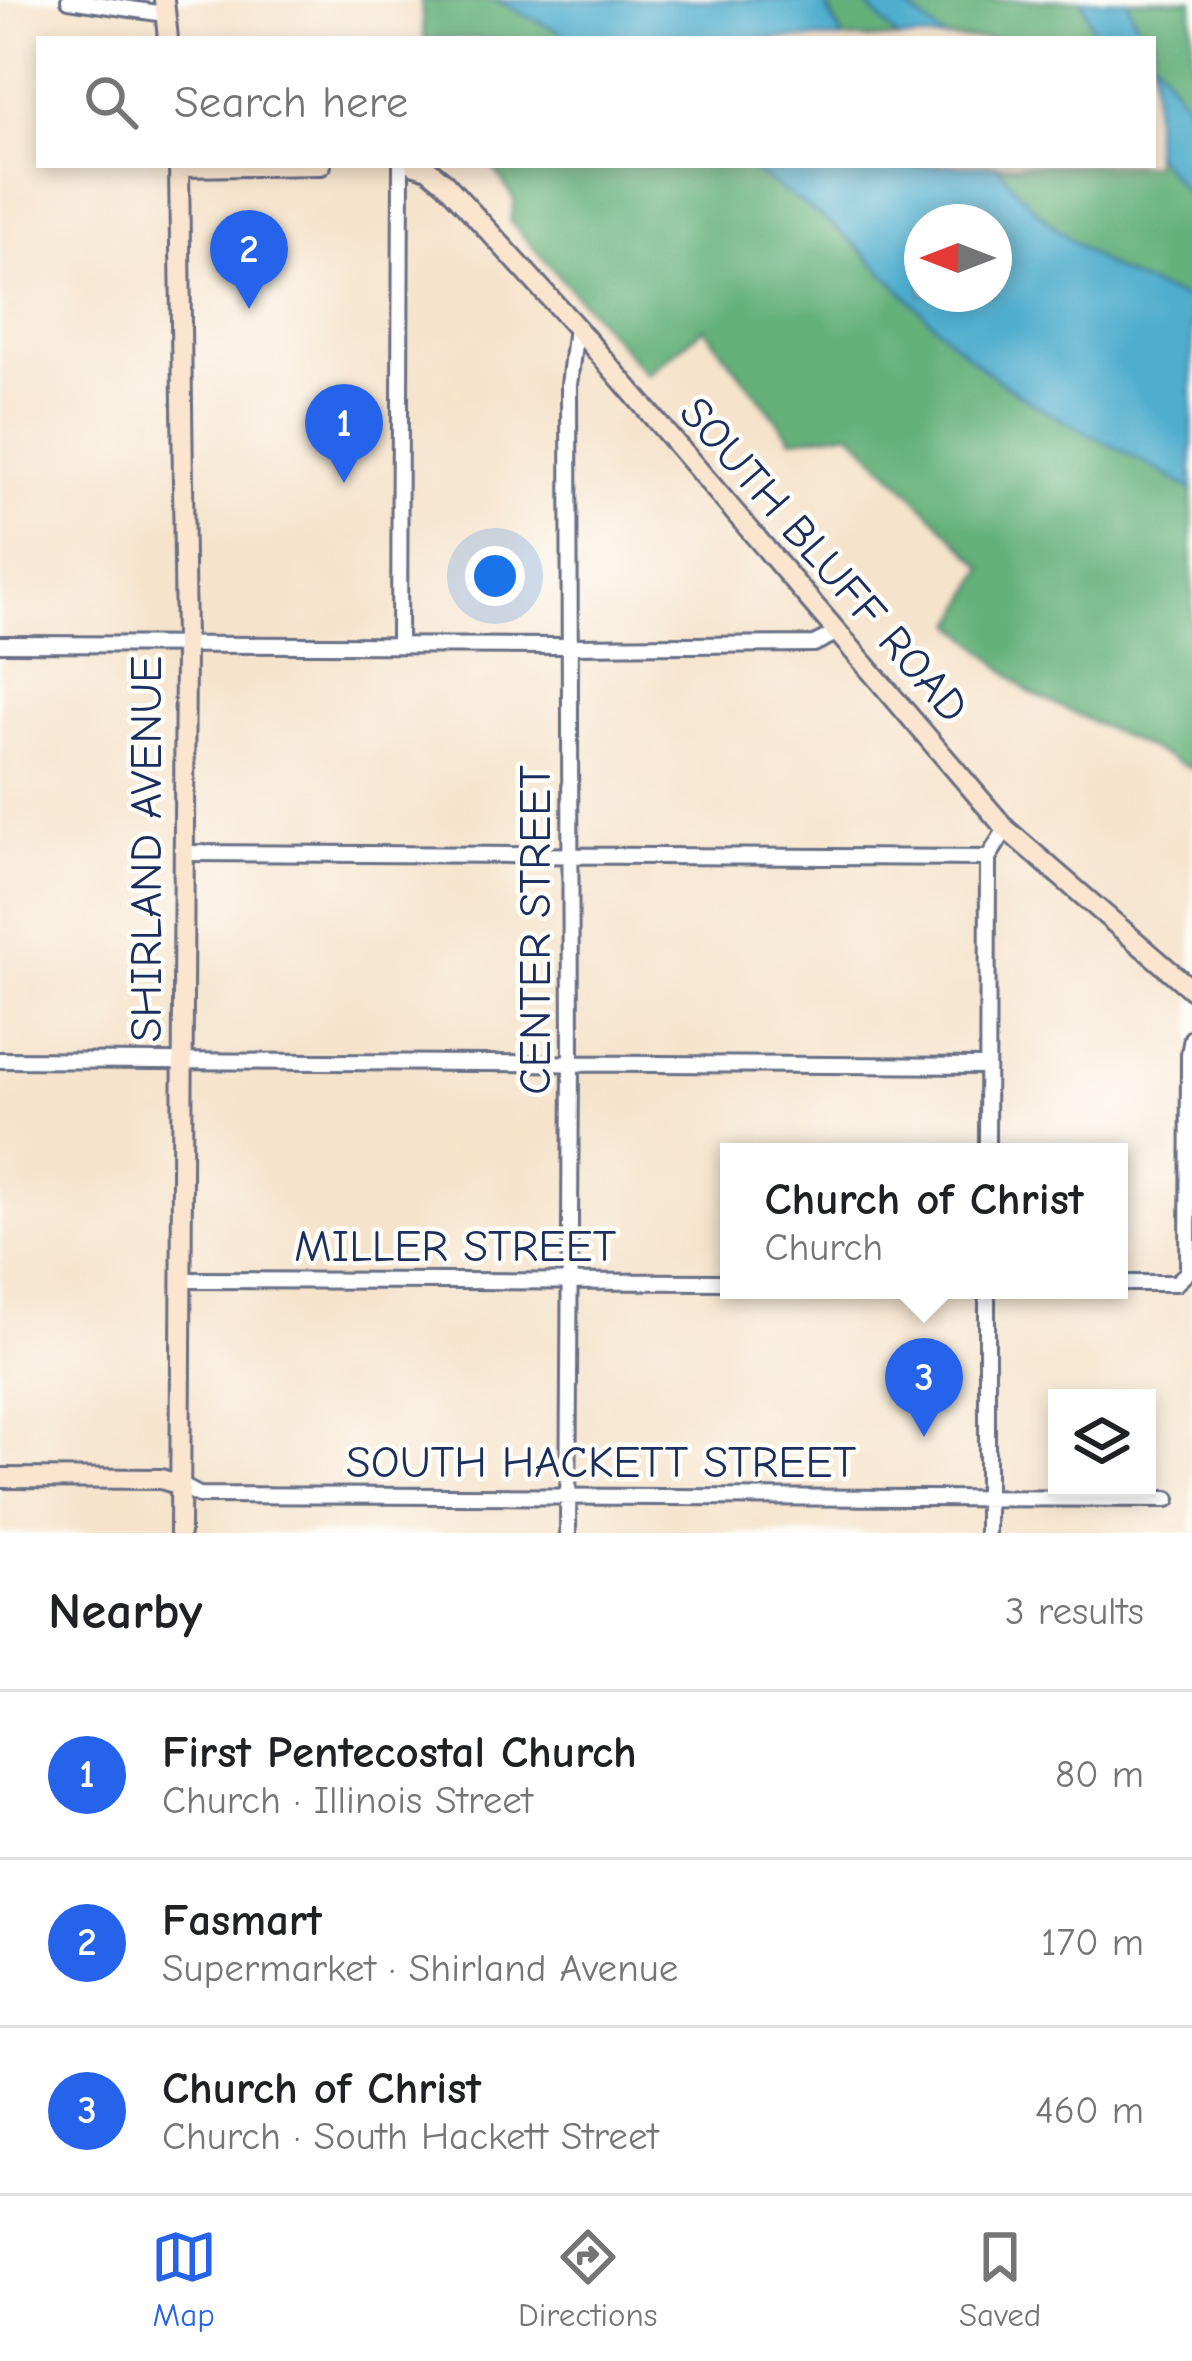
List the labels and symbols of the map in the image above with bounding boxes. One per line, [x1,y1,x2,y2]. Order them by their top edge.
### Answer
north arrow [904,204,1012,312]
pin: 2 [210,210,288,309]
pin: 1 [305,384,383,483]
street label: SOUTH BLUFF ROAD [669,387,979,733]
your location [465,546,525,606]
street label: SHIRLAND AVENUE [120,656,172,1042]
street label: CENTER STREET [509,765,561,1095]
street label: MILLER STREET [294,1220,617,1272]
pin: 3 [885,1338,963,1437]
street label: SOUTH HACKETT STREET [346,1436,857,1488]

